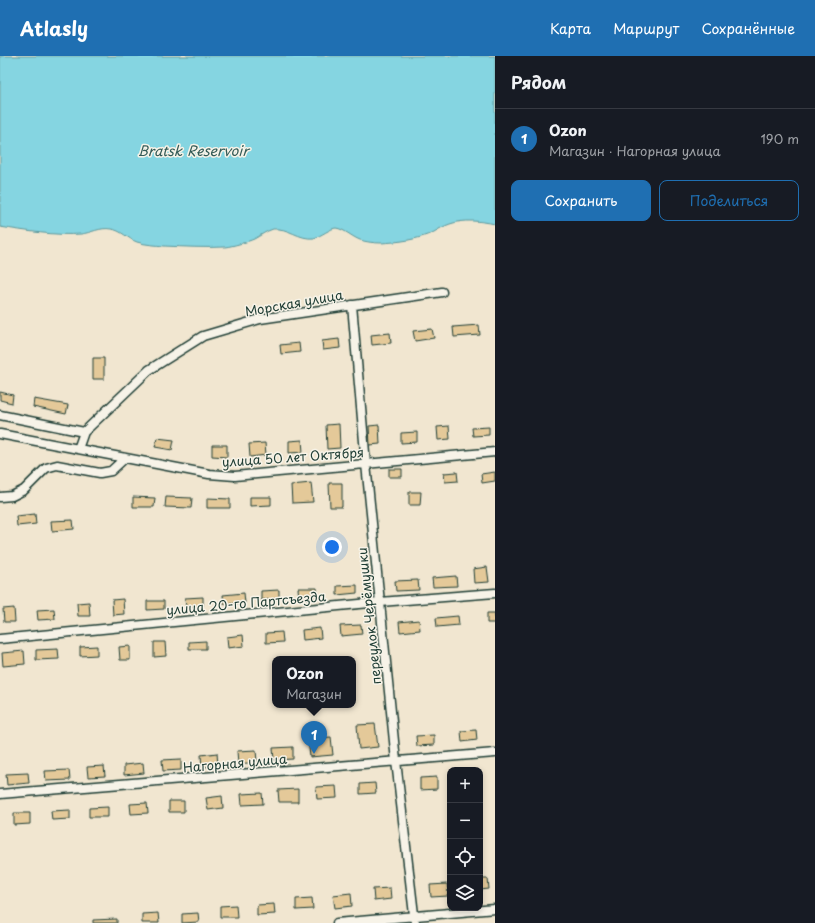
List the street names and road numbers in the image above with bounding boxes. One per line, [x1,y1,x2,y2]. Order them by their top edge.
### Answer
street label: Морская улица [243,284,345,320]
street label: улица 50 лет Октября [221,442,365,471]
street label: переулок Черёмушки [352,547,385,686]
street label: улица 20-го Партсъезда [165,586,327,619]
street label: Нагорная улица [182,748,288,777]

